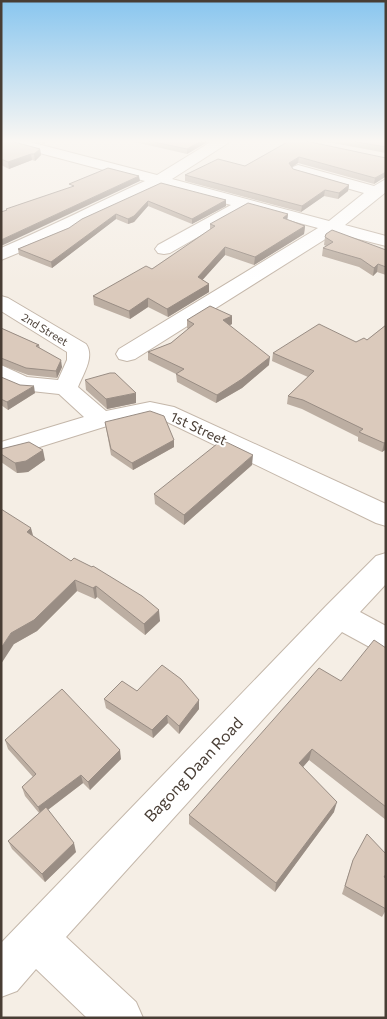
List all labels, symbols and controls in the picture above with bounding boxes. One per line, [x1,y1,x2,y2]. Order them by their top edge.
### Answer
street label: 2nd Street [19,310,71,348]
street label: 1st Street [168,408,230,449]
street label: Bagong Daan Road [140,713,246,825]

